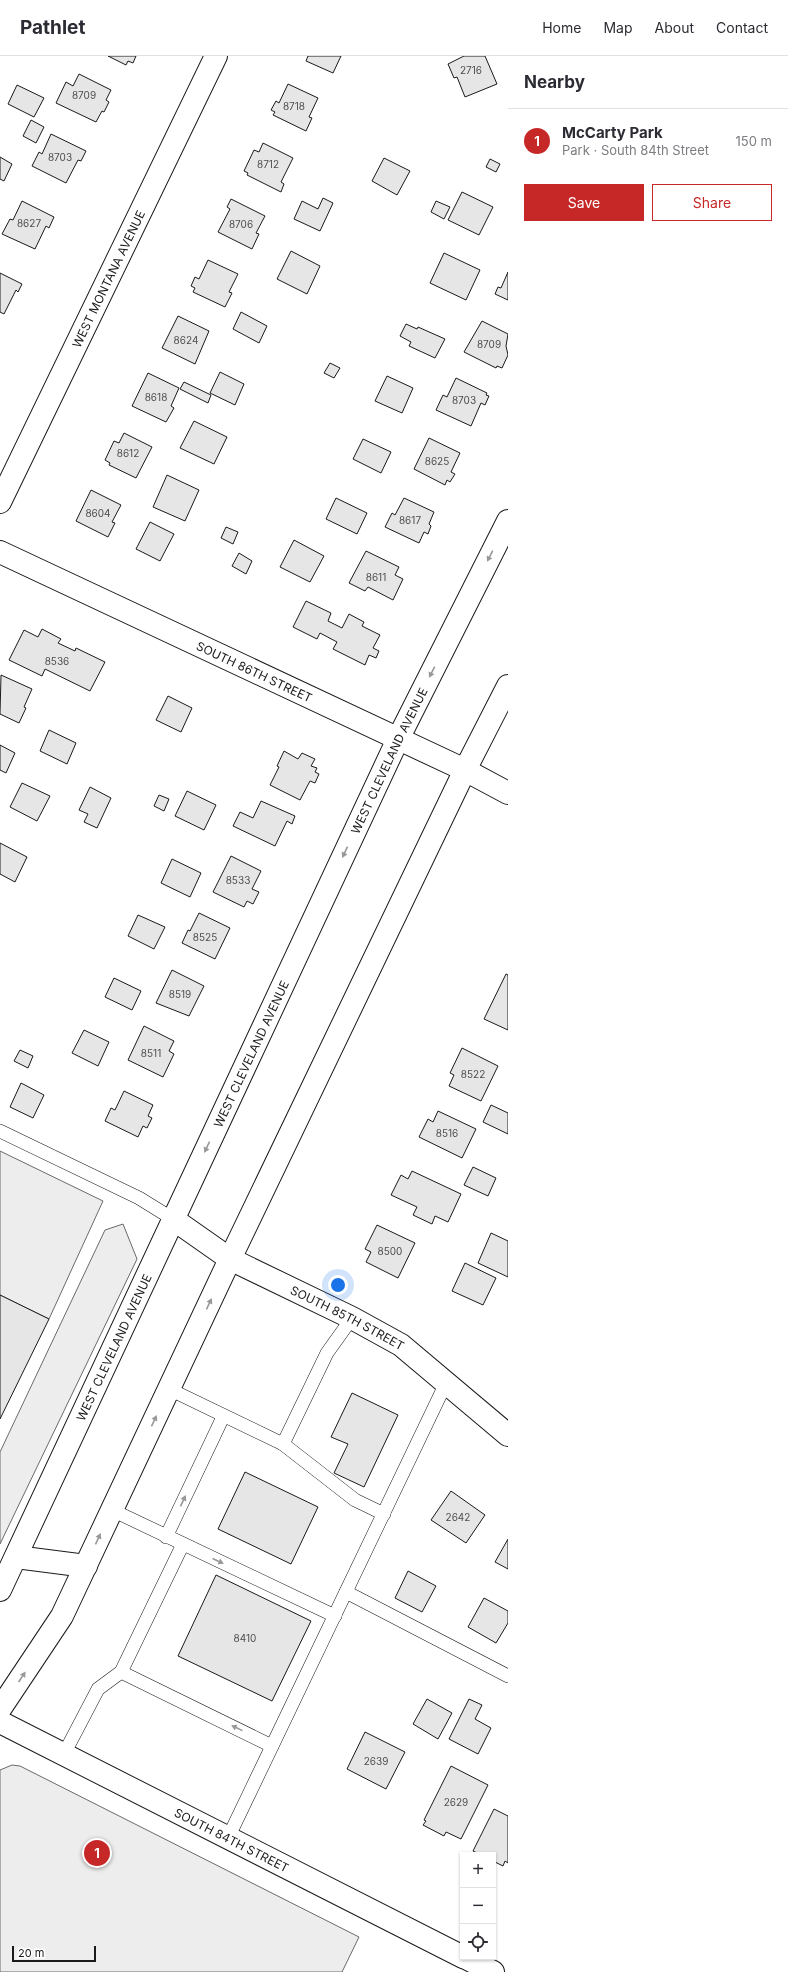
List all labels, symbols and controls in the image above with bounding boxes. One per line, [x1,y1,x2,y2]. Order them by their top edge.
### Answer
text: Pathlet [20,16,85,39]
text: Home [542,19,581,36]
text: Map [603,19,633,36]
text: About [655,19,694,36]
text: Contact [716,19,768,36]
house number: 2716 [460,64,482,76]
text: Nearby [524,72,585,92]
house number: 8709 [72,89,96,101]
house number: 8718 [283,100,305,112]
text: McCarty Park [562,123,663,142]
text: 1 [534,133,540,149]
text: 150 m [736,133,772,149]
text: Park · South 84th Street [562,142,709,158]
house number: 8703 [48,151,72,163]
house number: 8712 [257,158,279,170]
button: Save [524,184,644,221]
button: Share [652,184,772,221]
street label: WEST MONTANA AVENUE [68,208,148,350]
house number: 8627 [17,217,41,229]
house number: 8706 [229,218,253,230]
house number: 8624 [174,334,198,346]
house number: 8709 [477,338,501,350]
house number: 8618 [145,391,167,403]
house number: 8703 [452,394,476,406]
house number: 8612 [117,447,139,459]
house number: 8625 [425,455,449,467]
house number: 8604 [85,507,111,519]
house number: 8617 [399,514,421,526]
one-way arrow [487,550,494,562]
house number: 8611 [366,571,386,583]
street label: SOUTH 86TH STREET [194,638,315,705]
house number: 8536 [45,655,69,667]
one-way arrow [429,666,435,678]
street label: WEST CLEVELAND AVENUE [347,685,430,836]
one-way arrow [342,846,348,858]
house number: 8533 [226,874,250,886]
house number: 8525 [193,931,217,943]
street label: WEST CLEVELAND AVENUE [210,978,292,1130]
house number: 8519 [169,988,191,1000]
house number: 8511 [141,1047,161,1059]
house number: 8522 [461,1068,485,1080]
house number: 8516 [436,1127,458,1139]
one-way arrow [204,1142,210,1153]
house number: 8500 [378,1245,402,1257]
street label: WEST CLEVELAND AVENUE [73,1271,154,1423]
your location [328,1275,348,1295]
street label: SOUTH 85TH STREET [288,1282,407,1353]
one-way arrow [206,1298,212,1309]
one-way arrow [151,1416,157,1427]
one-way arrow [180,1496,186,1507]
house number: 2642 [446,1511,470,1523]
one-way arrow [95,1533,101,1545]
one-way arrow [212,1558,223,1564]
house number: 8410 [234,1632,256,1644]
one-way arrow [18,1672,26,1682]
one-way arrow [231,1725,243,1732]
house number: 2639 [364,1755,388,1767]
house number: 2629 [444,1796,468,1808]
street label: SOUTH 84TH STREET [172,1804,292,1875]
pin: 1 [84,1838,110,1868]
map controls [460,1852,496,1960]
button: + [460,1852,496,1888]
button: − [460,1888,496,1924]
button: locate [460,1924,496,1960]
scale bar [12,1944,96,1963]
text: 20 m [18,1946,44,1960]

